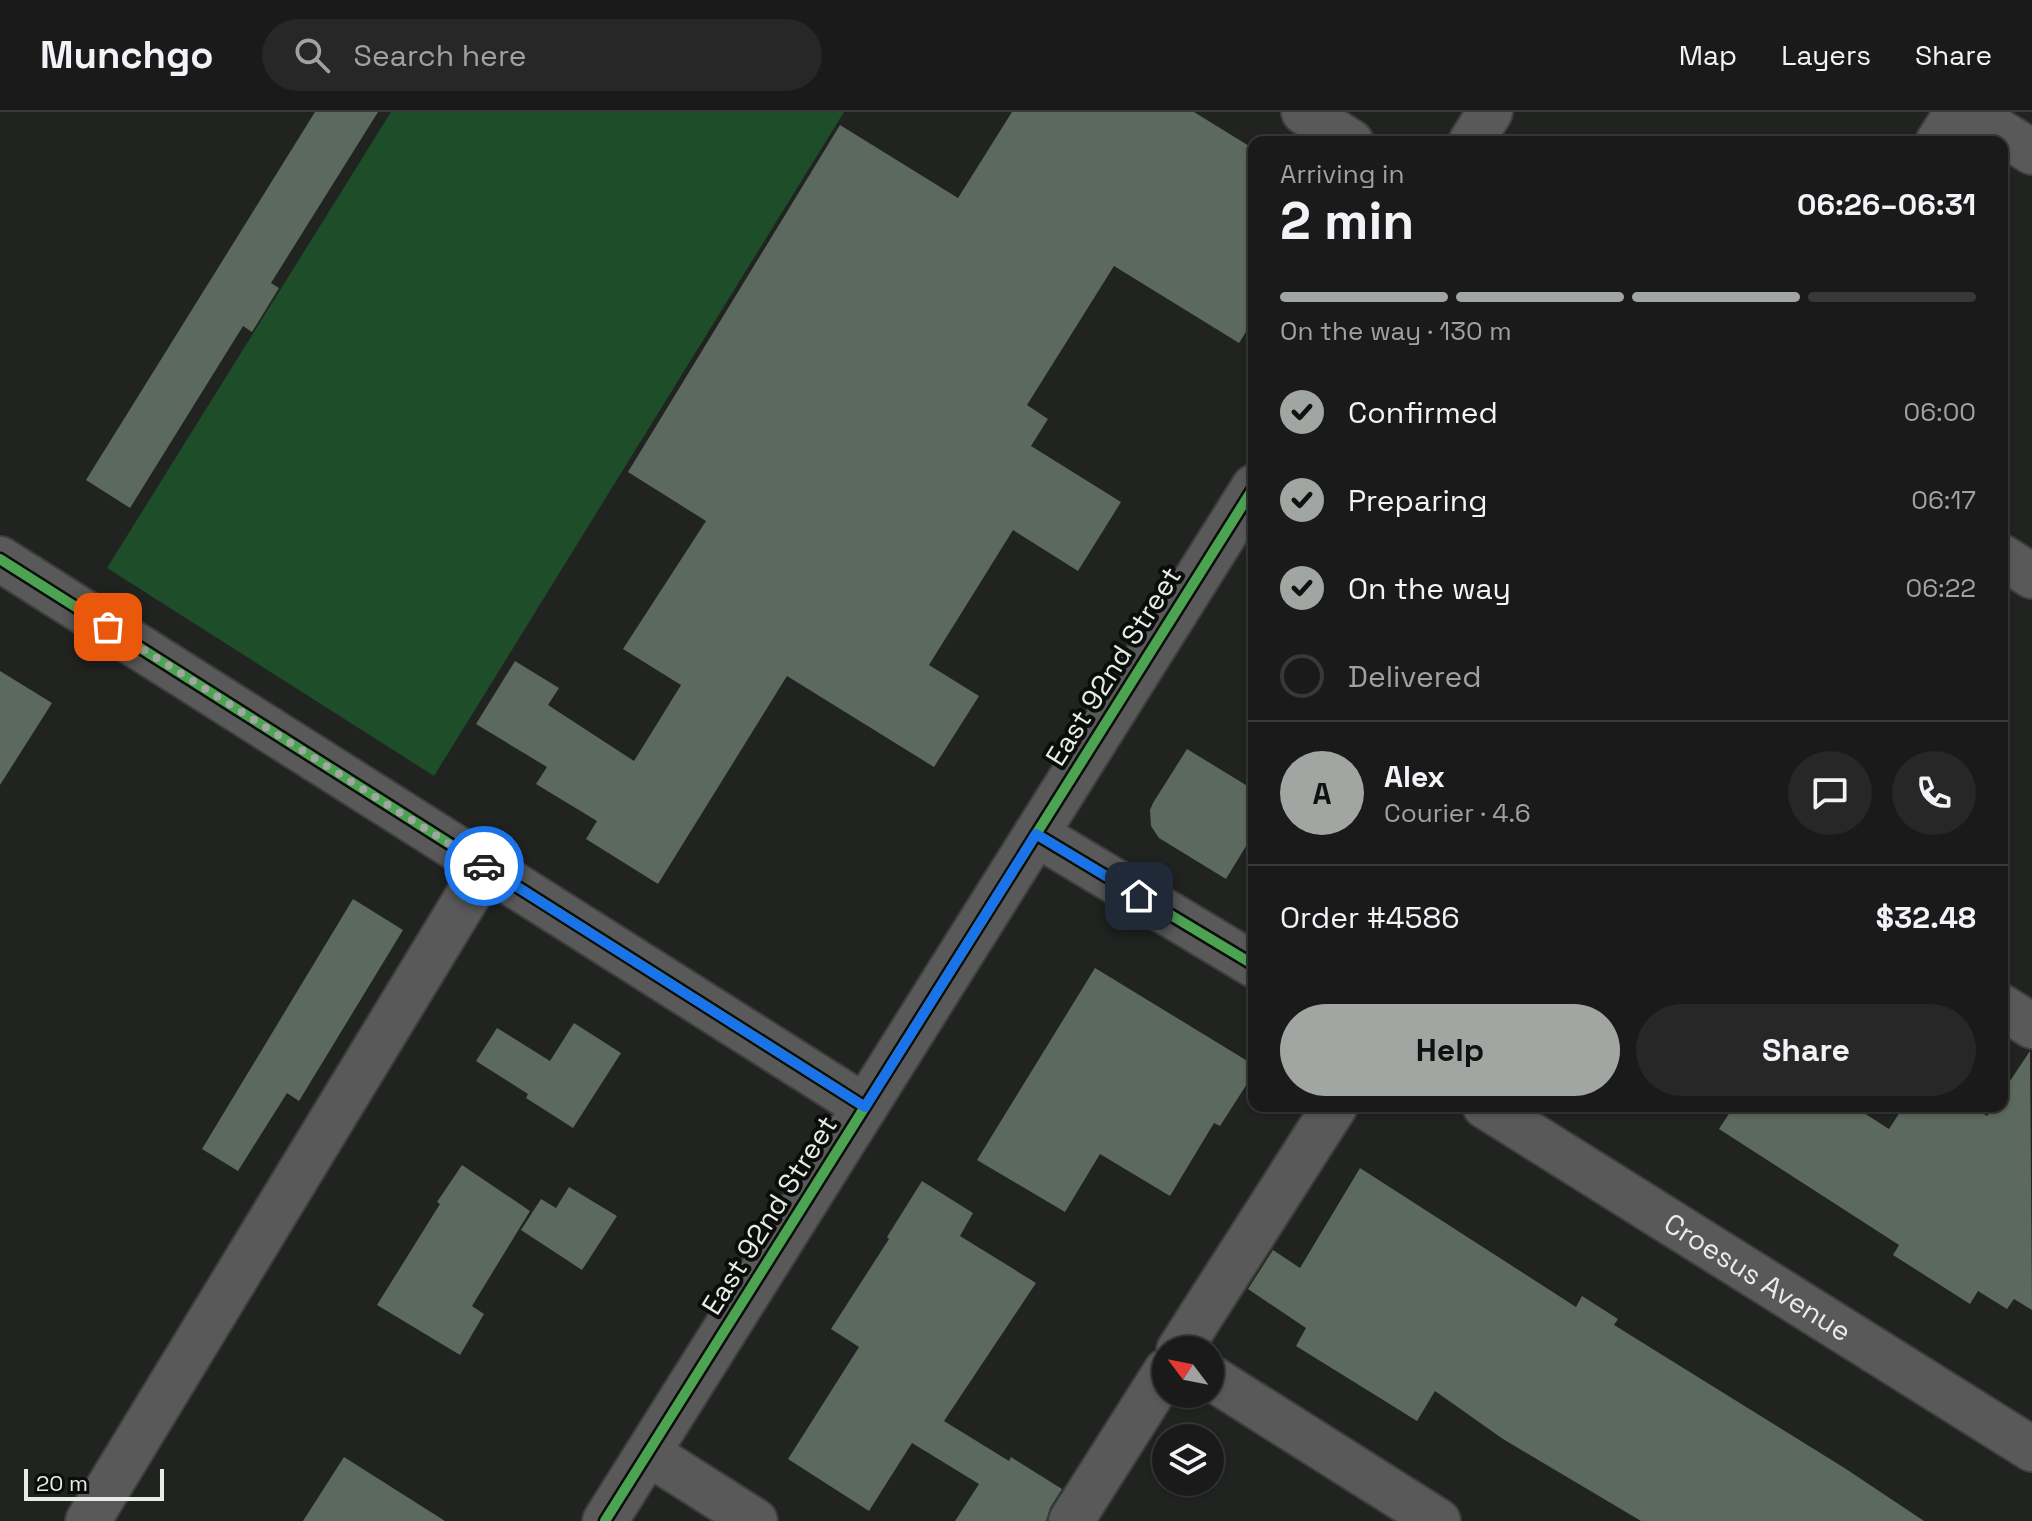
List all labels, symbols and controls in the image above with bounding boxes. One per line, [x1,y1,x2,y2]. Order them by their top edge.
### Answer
search box [262,19,822,91]
text: Munchgo [40,31,214,79]
icon: search [290,33,334,77]
text: Search here [354,36,526,75]
text: Map [1679,37,1737,73]
text: Layers [1781,37,1871,73]
text: Share [1915,37,1992,73]
text: Arriving in [1280,157,1404,191]
text: 06:26–06:31 [1797,185,1976,224]
text: 2 min [1280,188,1414,254]
text: On the way · 130 m [1280,314,1512,348]
icon: check [1280,390,1324,434]
text: Confirmed [1348,393,1498,432]
text: 06:00 [1904,395,1976,429]
icon: check [1280,478,1324,522]
text: Preparing [1348,481,1487,520]
text: 06:17 [1911,483,1976,517]
street label: East 92nd Street [1037,560,1189,772]
icon: check [1280,566,1324,610]
text: On the way [1348,569,1511,608]
text: 06:22 [1905,571,1976,605]
pin [74,593,142,661]
icon: bag [86,605,130,649]
text: Delivered [1348,657,1482,696]
button: chat [1788,751,1872,835]
button: phone [1892,751,1976,835]
text: Alex [1384,757,1445,796]
text: A [1312,774,1332,813]
text: Courier · 4.6 [1384,796,1531,830]
courier [444,826,524,906]
icon: car [462,844,506,888]
pin [1105,862,1173,930]
icon: home [1117,874,1161,918]
text: Order #4586 [1280,898,1460,937]
text: $32.48 [1876,898,1976,937]
button: Help [1280,1004,1620,1096]
button: Share [1636,1004,1976,1096]
street label: East 92nd Street [693,1109,845,1321]
street label: Croesus Avenue [1657,1205,1858,1349]
north arrow [1152,1336,1224,1408]
map controls [1152,1336,1224,1496]
button: layers [1152,1424,1224,1496]
scale bar [24,1465,164,1501]
text: 20 m [36,1469,88,1497]

